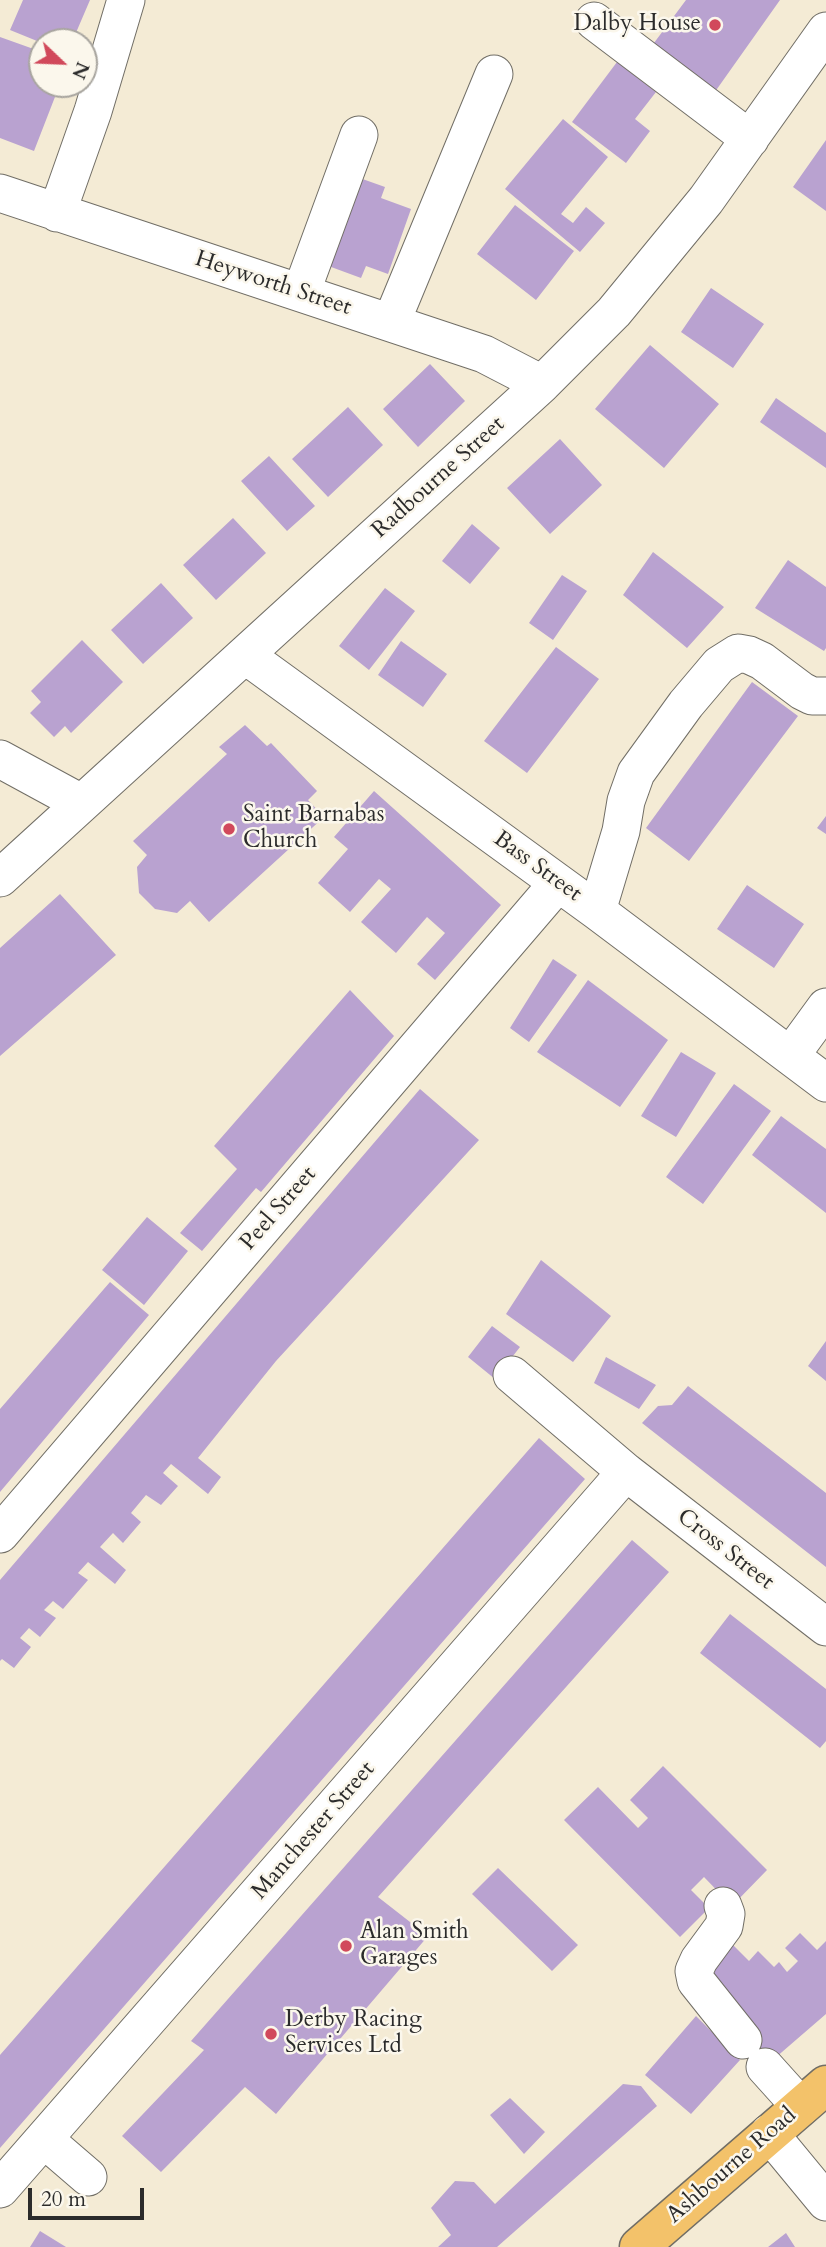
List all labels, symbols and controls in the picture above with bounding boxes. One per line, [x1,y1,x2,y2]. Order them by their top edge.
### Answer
place label: Dalby House [573,11,701,39]
marker: Dalby House [707,17,723,33]
north arrow [28,28,98,98]
text: N [65,58,96,83]
street label: Heyworth Street [191,246,355,322]
street label: Radbourne Street [367,411,511,545]
place label: Saint Barnabas Church [243,802,384,856]
marker: Saint Barnabas Church [221,821,237,837]
street label: Bass Street [487,826,587,908]
street label: Peel Street [235,1162,323,1256]
street label: Cross Street [671,1504,779,1596]
street label: Manchester Street [247,1756,381,1906]
place label: Alan Smith Garages [360,1919,469,1973]
marker: Alan Smith Garages [338,1938,354,1954]
place label: Derby Racing Services Ltd [285,2007,422,2061]
marker: Derby Racing Services Ltd [263,2026,279,2042]
street label: Ashbourne Road [662,2102,802,2230]
scale bar [32,2174,147,2218]
text: 20 m [41,2185,86,2214]

